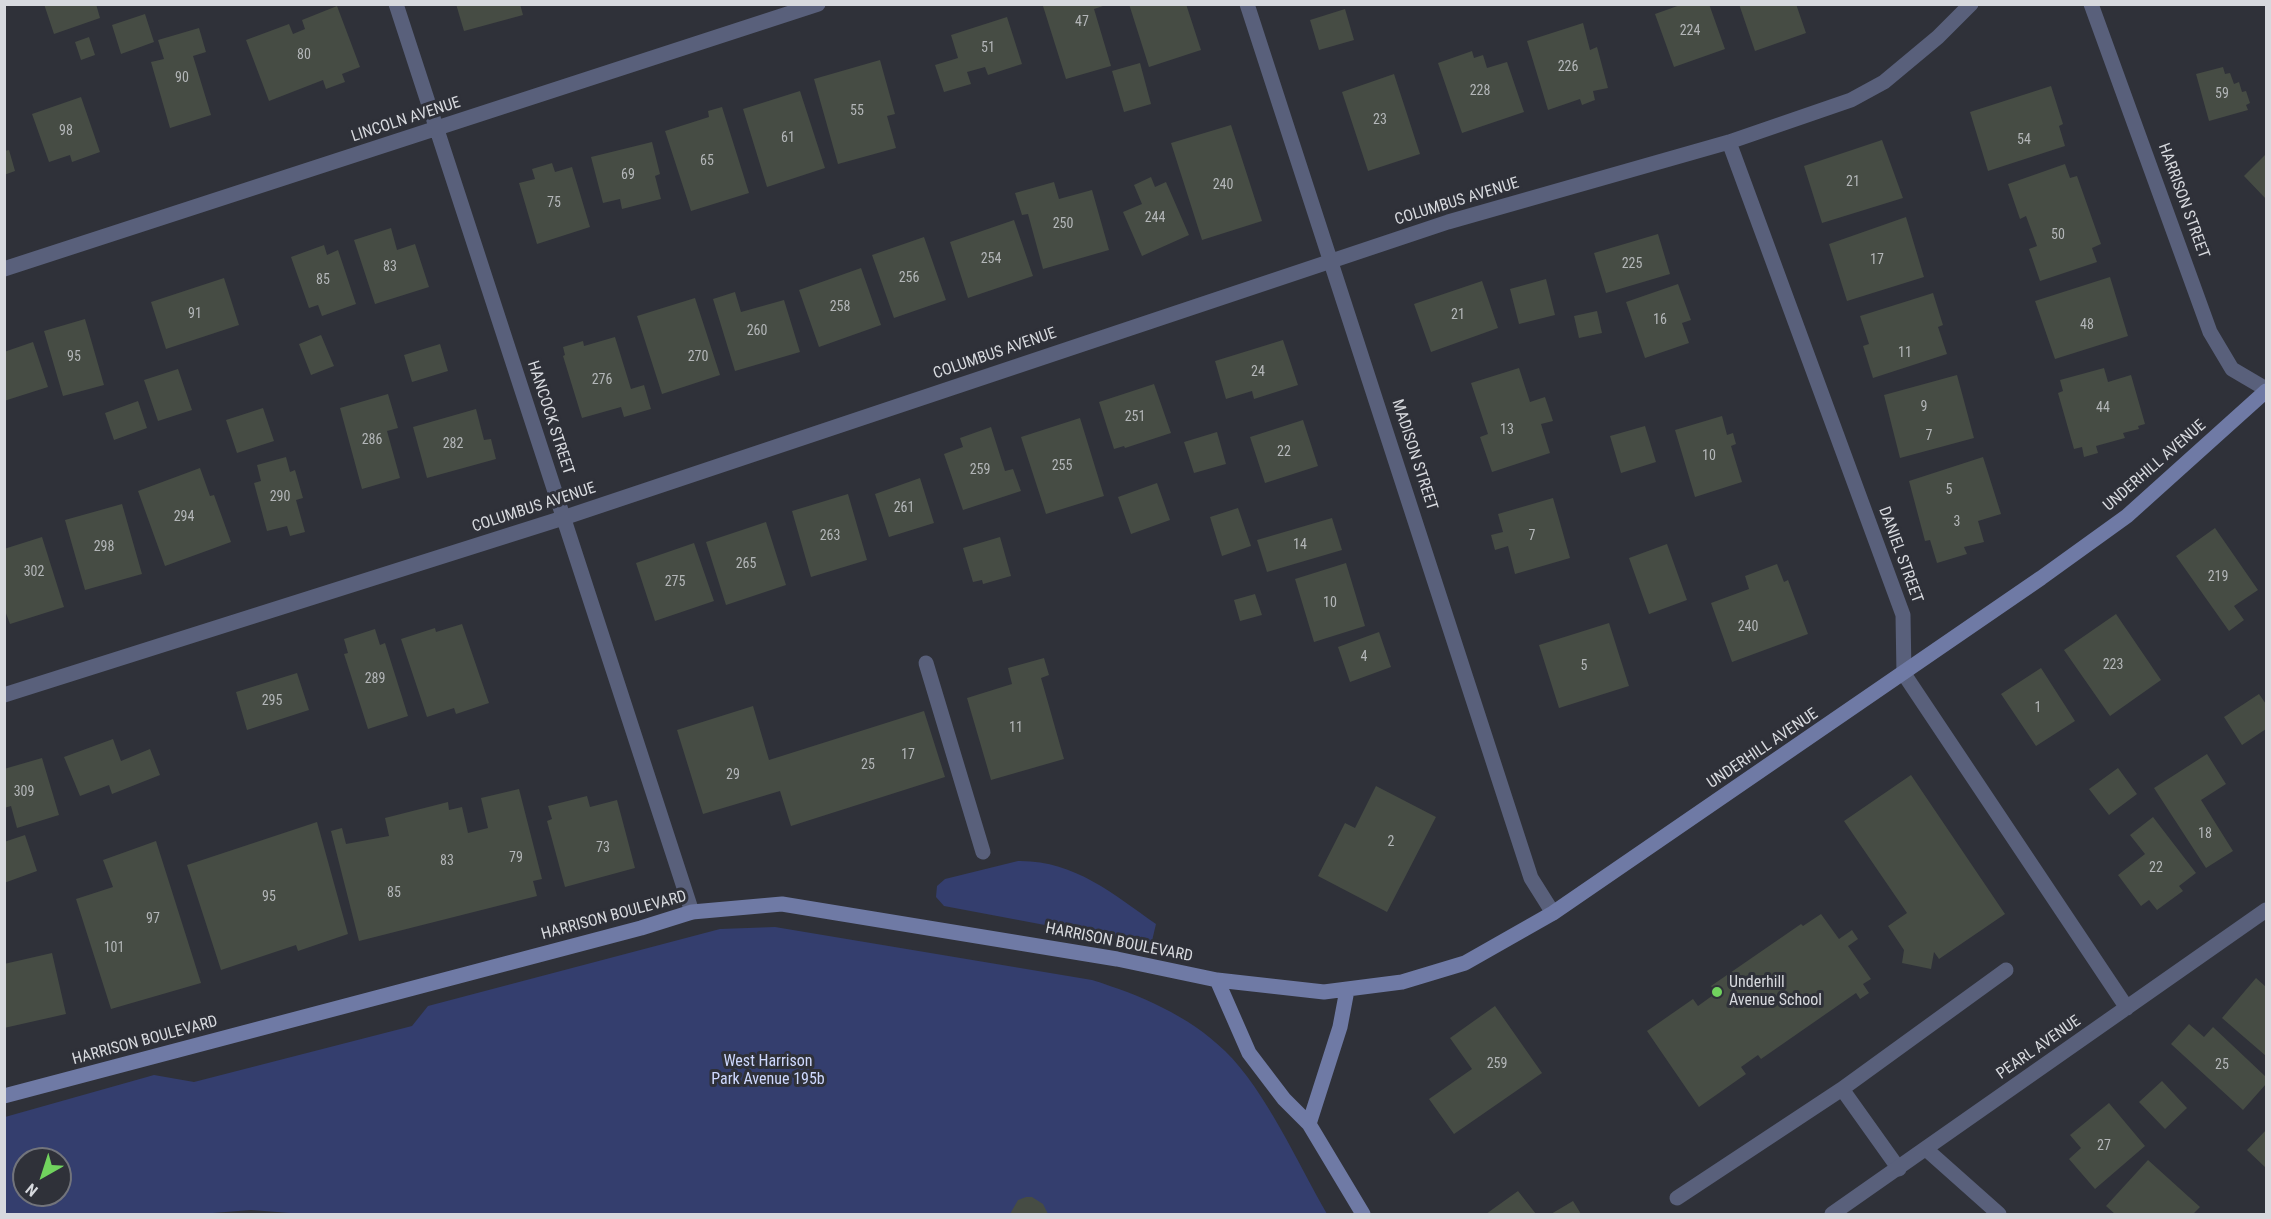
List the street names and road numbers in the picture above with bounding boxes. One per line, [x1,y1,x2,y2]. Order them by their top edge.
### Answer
street label: LINCOLN AVENUE [349,93,463,147]
street label: HARRISON STREET [2153,141,2213,261]
street label: COLUMBUS AVENUE [1393,174,1521,230]
street label: COLUMBUS AVENUE [931,324,1059,384]
street label: HANCOCK STREET [523,359,577,477]
street label: MADISON STREET [1387,397,1441,513]
street label: UNDERHILL AVENUE [2100,416,2210,516]
street label: COLUMBUS AVENUE [470,479,598,537]
street label: DANIEL STREET [1874,504,1926,606]
street label: UNDERHILL AVENUE [1704,705,1822,793]
street label: HARRISON BOULEVARD [539,887,689,945]
street label: HARRISON BOULEVARD [1044,919,1194,967]
street label: HARRISON BOULEVARD [70,1012,220,1070]
street label: PEARL AVENUE [1993,1012,2085,1084]

